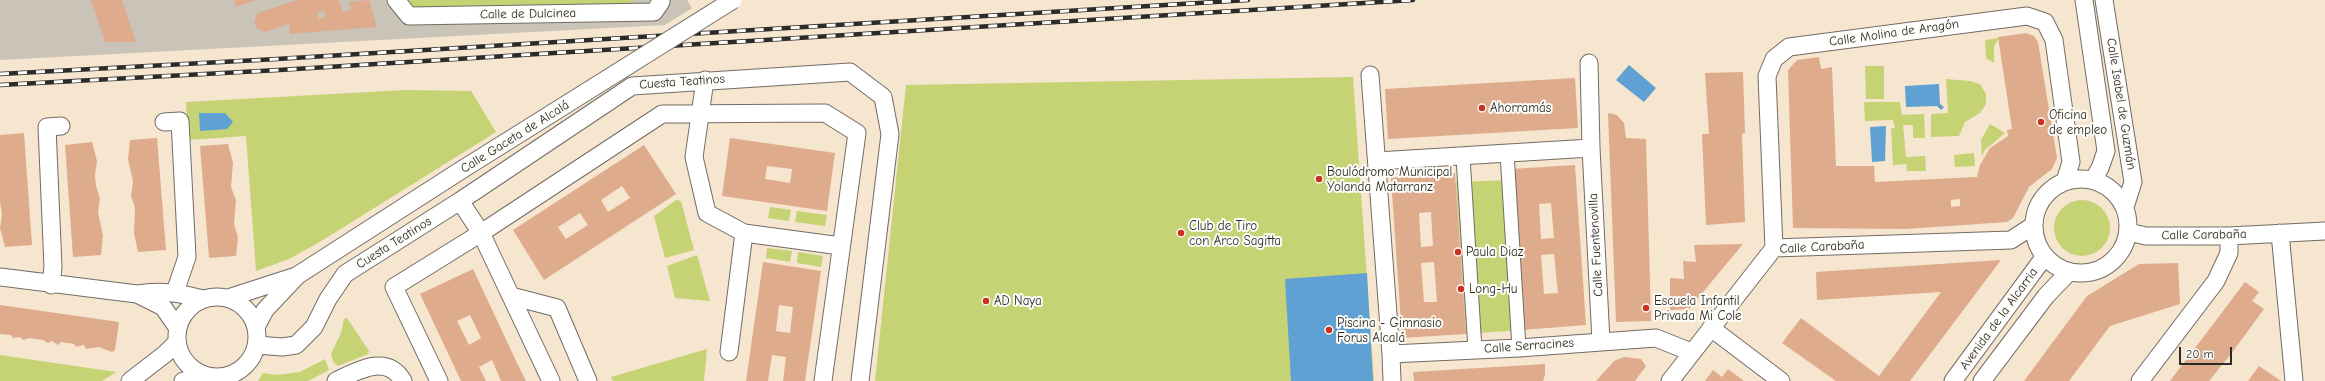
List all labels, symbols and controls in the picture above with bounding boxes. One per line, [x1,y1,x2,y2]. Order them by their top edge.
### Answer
street label: Calle de Dulcinea [480,5,576,23]
street label: Calle Molina de Aragón [1828,16,1960,50]
street label: Calle Isabel de Guzmán [2103,37,2139,171]
street label: Cuesta Teatinos [639,71,725,93]
street label: Calle Gaceta de Alcalá [458,97,572,177]
place label: Ahorramás [1490,100,1551,116]
marker: Ahorramás [1477,103,1487,113]
place label: Oficina de empleo [2049,107,2107,138]
marker: Oficina de empleo [2036,117,2046,127]
place label: Boulódromo Municipal Yolanda Matarranz [1327,164,1452,195]
marker: Boulódromo Municipal Yolanda Matarranz [1314,174,1324,184]
street label: Calle Fuentenovilla [1585,193,1607,297]
street label: Cuesta Teatinos [353,214,435,272]
place label: Club de Tiro con Arco Sagitta [1189,218,1281,249]
street label: Calle Carabaña [2161,226,2247,244]
marker: Club de Tiro con Arco Sagitta [1176,228,1186,238]
street label: Calle Carabaña [1779,237,1865,257]
place label: Paula Diaz [1466,244,1523,260]
marker: Paula Diaz [1453,247,1463,257]
street label: Avenida de la Alcarria [1957,265,2041,373]
place label: Long-Hu [1469,281,1518,297]
marker: Long-Hu [1456,284,1466,294]
place label: AD Naya [994,293,1042,309]
place label: Escuela Infantil Privada Mi Cole [1654,293,1742,324]
marker: AD Naya [981,296,991,306]
marker: Escuela Infantil Privada Mi Cole [1641,303,1651,313]
place label: Piscina - Gimnasio Forus Alcalá [1337,315,1442,346]
marker: Piscina - Gimnasio Forus Alcalá [1324,325,1334,335]
street label: Calle Serracines [1484,335,1574,357]
scale bar [2181,339,2234,365]
text: 20 m [2186,347,2214,361]

